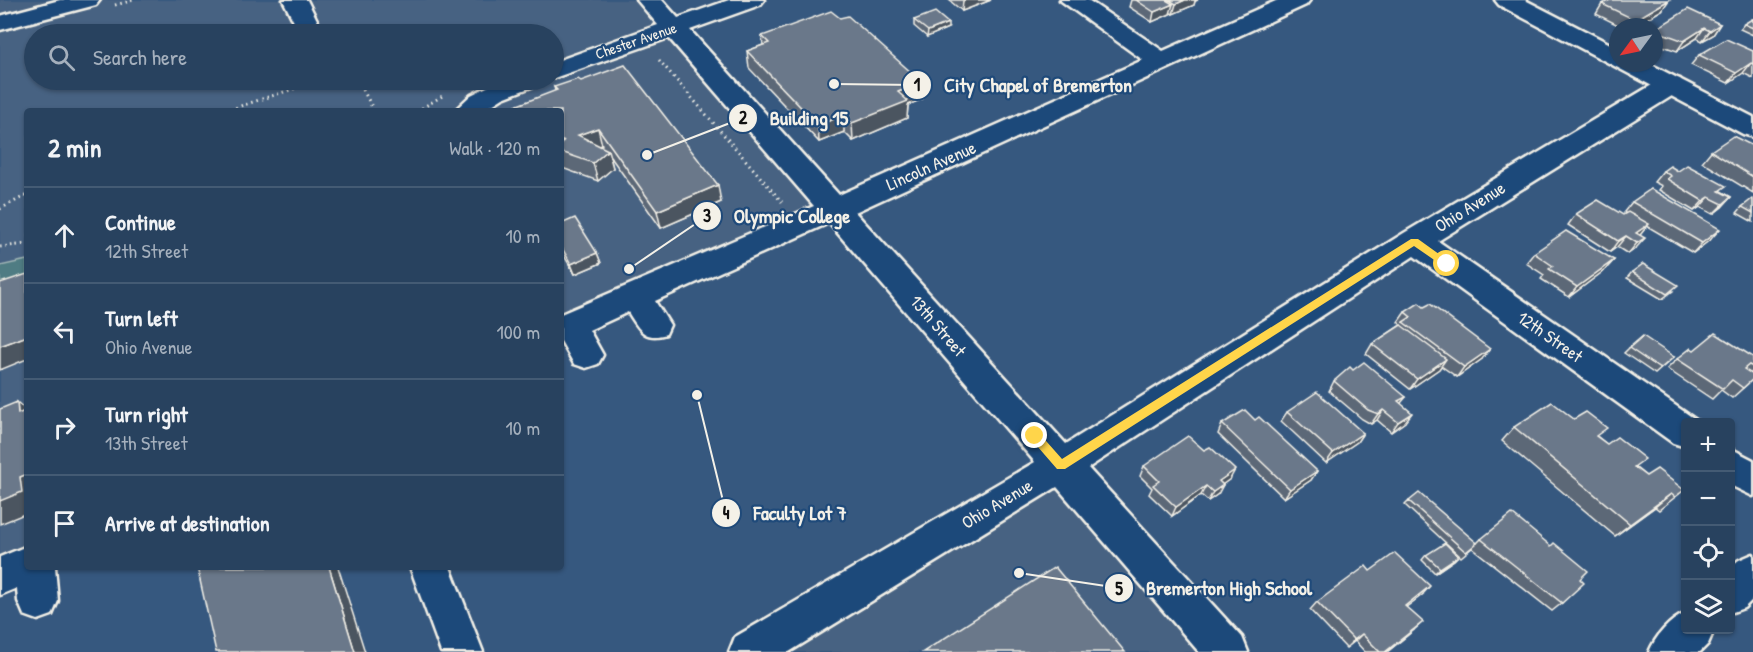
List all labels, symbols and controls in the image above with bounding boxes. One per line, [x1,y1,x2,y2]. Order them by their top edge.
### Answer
street label: Chester Avenue [592,17,679,64]
north arrow [1609,18,1663,72]
search box [24,24,564,90]
icon: search [45,41,78,74]
text: Search here [93,42,187,72]
callout: City Chapel of Bremerton [902,66,1144,104]
text: City Chapel of Bremerton [944,71,1132,99]
text: 1 [914,72,921,97]
callout: Building 15 [728,99,860,137]
text: Building 15 [770,104,849,132]
text: 2 [739,105,748,130]
text: 2 min [48,130,101,165]
text: Walk · 120 m [449,134,540,161]
street label: Lincoln Avenue [882,135,980,196]
street label: Ohio Avenue [1430,175,1510,238]
callout: Olympic College [692,197,863,235]
text: Olympic College [734,202,850,230]
text: 3 [703,203,711,228]
text: Continue [105,207,176,237]
icon: ahead [48,219,81,252]
text: 10 m [506,222,540,249]
text: 12th Street [105,237,188,264]
route start [1433,250,1459,276]
street label: 13th Street [905,289,973,363]
text: Turn left [105,303,178,333]
street label: 12th Street [1512,305,1589,369]
icon: left [48,315,81,348]
text: 100 m [497,318,540,345]
text: Ohio Avenue [105,333,192,360]
text: Turn right [105,399,188,429]
icon: right [48,411,81,444]
text: 10 m [506,414,540,441]
map controls [1681,418,1735,634]
button: + [1681,418,1735,472]
route end [1021,422,1047,448]
text: 13th Street [105,429,188,456]
button: − [1681,472,1735,526]
street label: Ohio Avenue [957,473,1037,535]
callout: Faculty Lot 7 [711,494,858,532]
text: Faculty Lot 7 [752,499,847,527]
text: 4 [723,500,730,525]
icon: arrive [48,507,81,540]
text: Arrive at destination [105,508,270,538]
button: locate [1681,526,1735,580]
callout: Bremerton High School [1104,569,1324,607]
text: Bremerton High School [1146,574,1313,602]
text: 5 [1115,576,1123,601]
button: layers [1681,580,1735,634]

